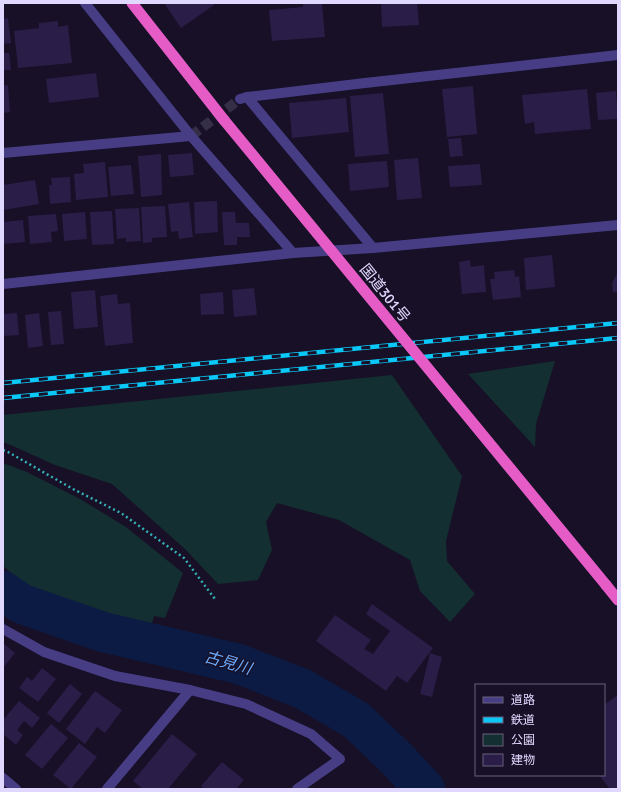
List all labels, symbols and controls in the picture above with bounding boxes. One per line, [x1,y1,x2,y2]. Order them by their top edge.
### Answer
street label: 国道301号 [356,260,414,326]
water label: 古見川 [202,647,256,680]
legend [475,684,605,776]
text: 道路 [511,693,535,708]
text: 鉄道 [511,713,535,728]
text: 公園 [511,733,535,748]
text: 建物 [511,753,535,768]

